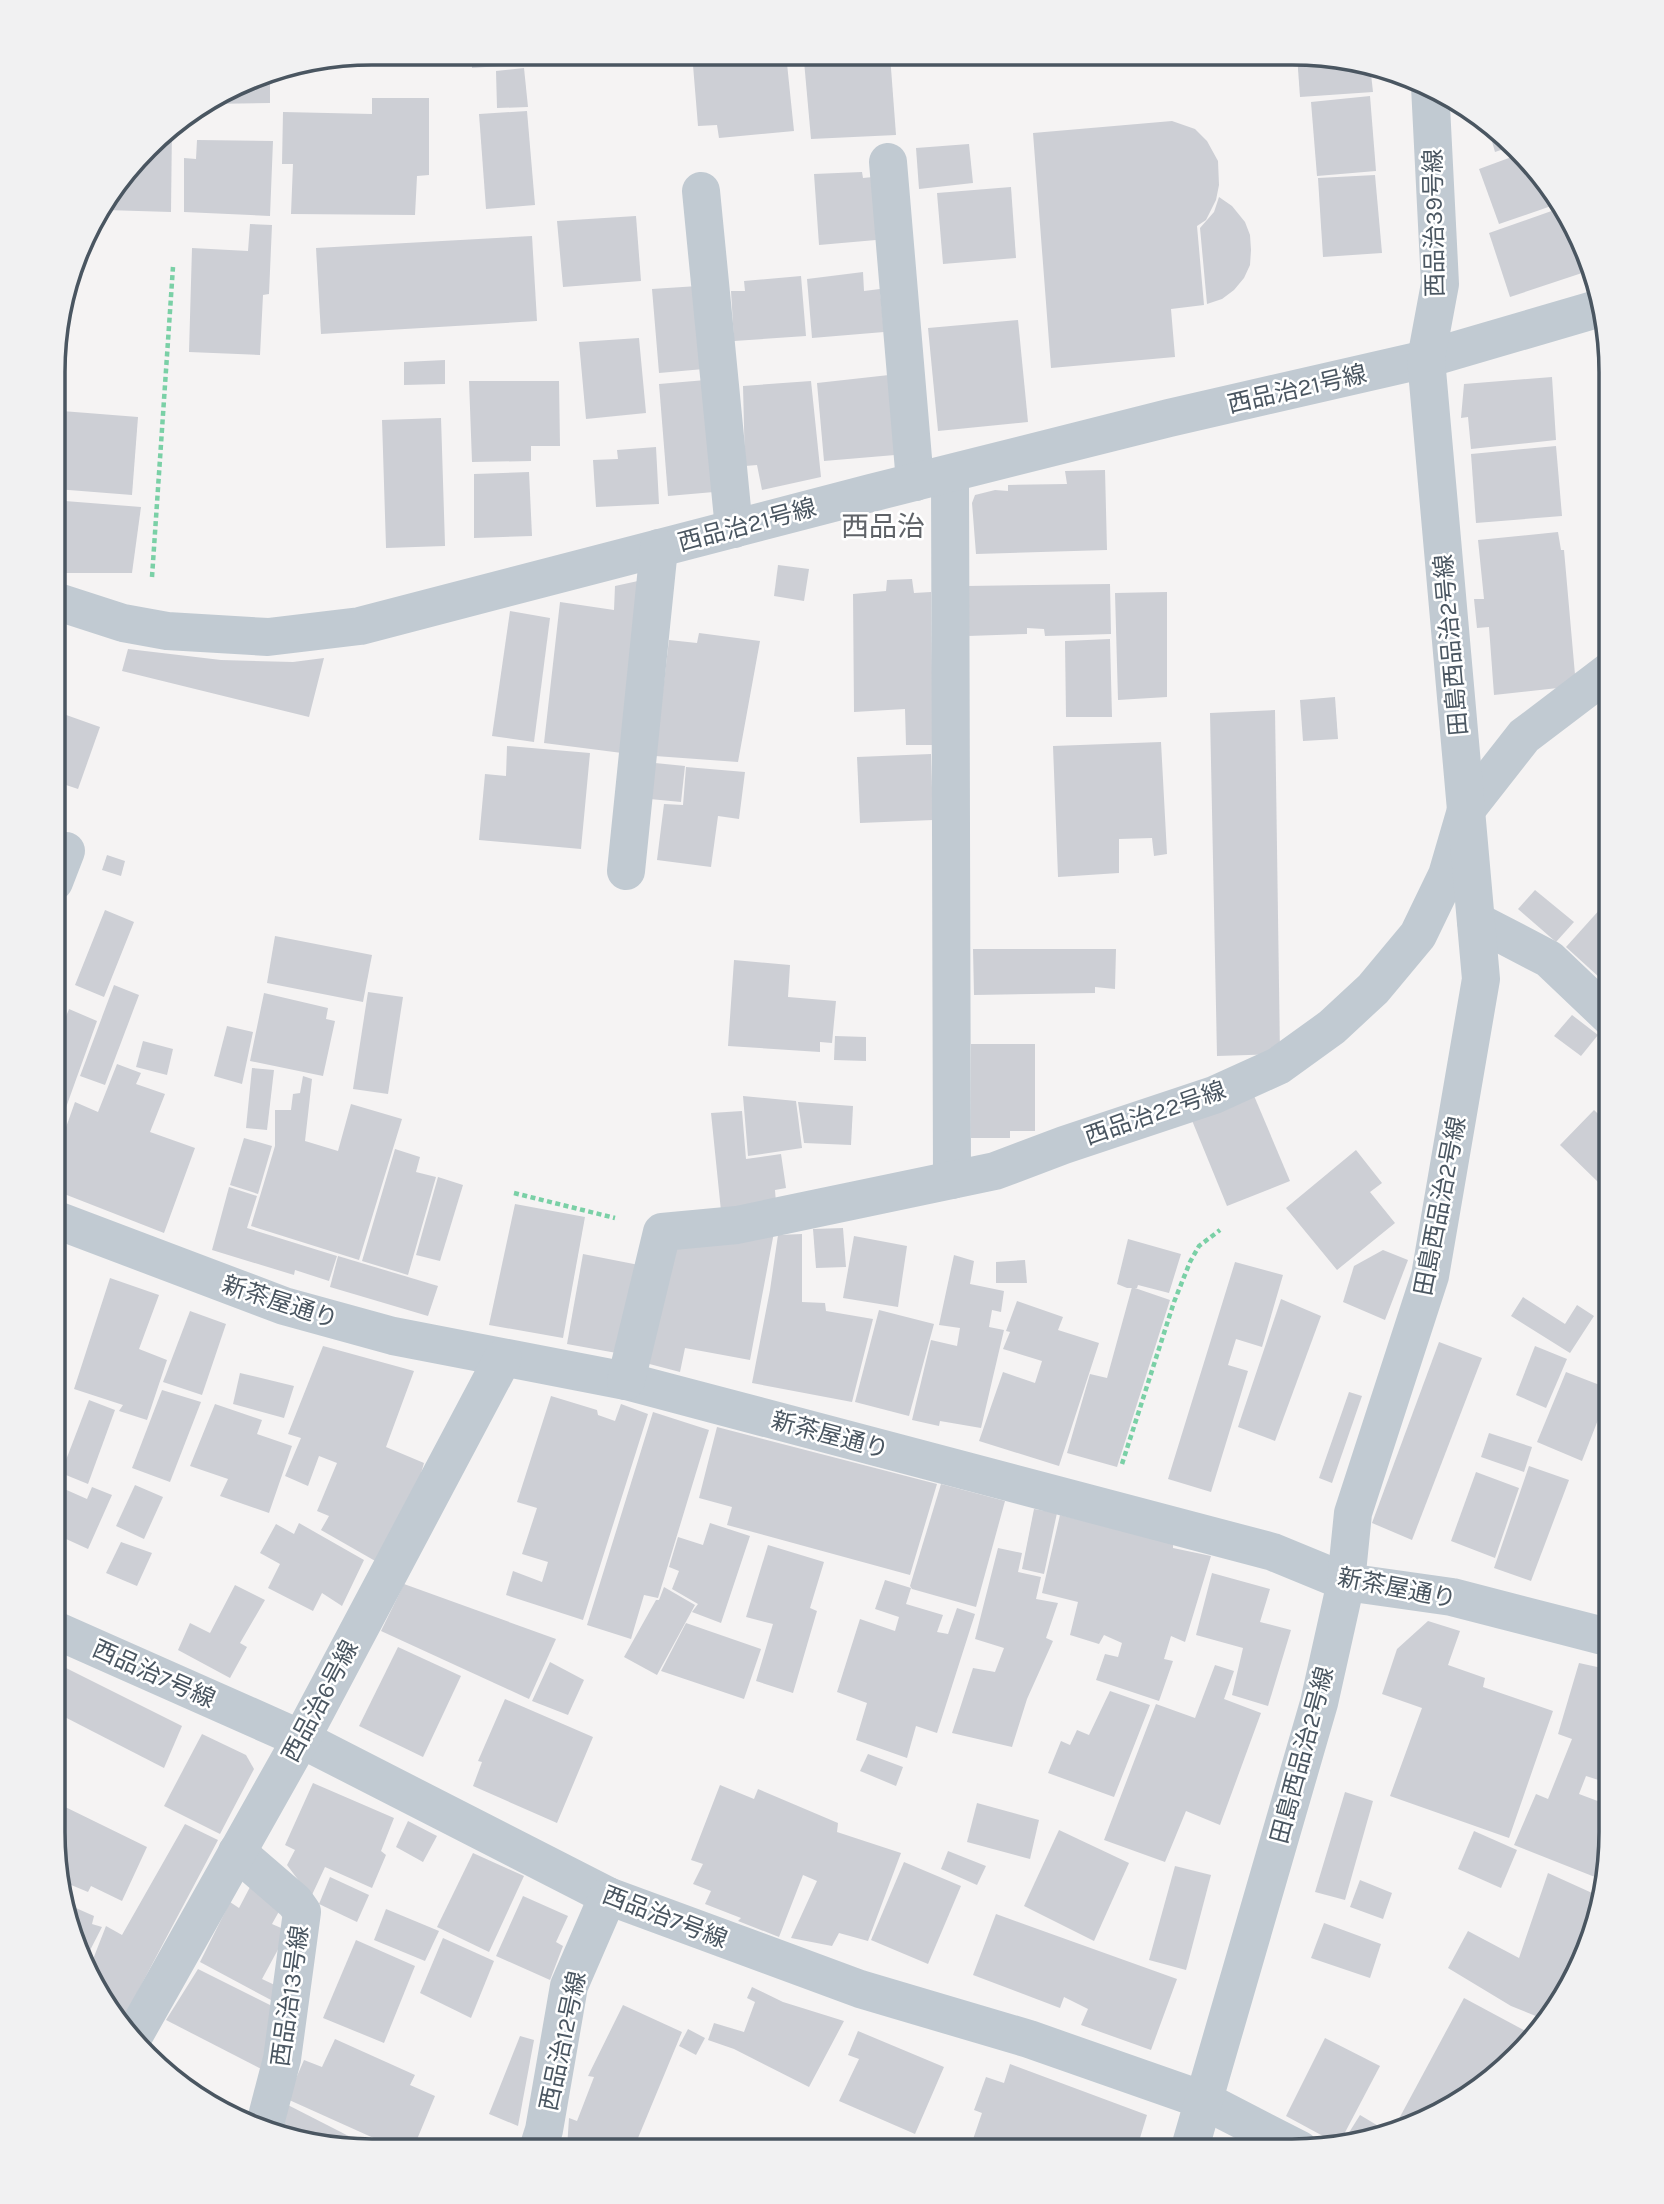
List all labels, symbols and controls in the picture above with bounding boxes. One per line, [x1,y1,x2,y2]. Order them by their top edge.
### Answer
street label: 西品治39号線 [1419,149,1449,297]
street label: 西品治21号線 [1225,359,1369,419]
street label: 西品治21号線 [675,493,819,557]
district label: 西品治 [841,510,925,543]
street label: 田島西品治2号線 [1429,553,1473,737]
street label: 西品治22号線 [1081,1076,1229,1150]
street label: 田島西品治2号線 [1409,1114,1471,1298]
street label: 新茶屋通り [219,1270,341,1334]
street label: 新茶屋通り [768,1406,892,1464]
street label: 新茶屋通り [1335,1563,1459,1613]
street label: 西品治7号線 [88,1635,220,1713]
street label: 西品治6号線 [276,1635,364,1767]
street label: 田島西品治2号線 [1265,1664,1339,1846]
street label: 西品治7号線 [599,1880,731,1954]
street label: 西品治13号線 [266,1924,314,2068]
street label: 西品治12号線 [535,1969,591,2113]

